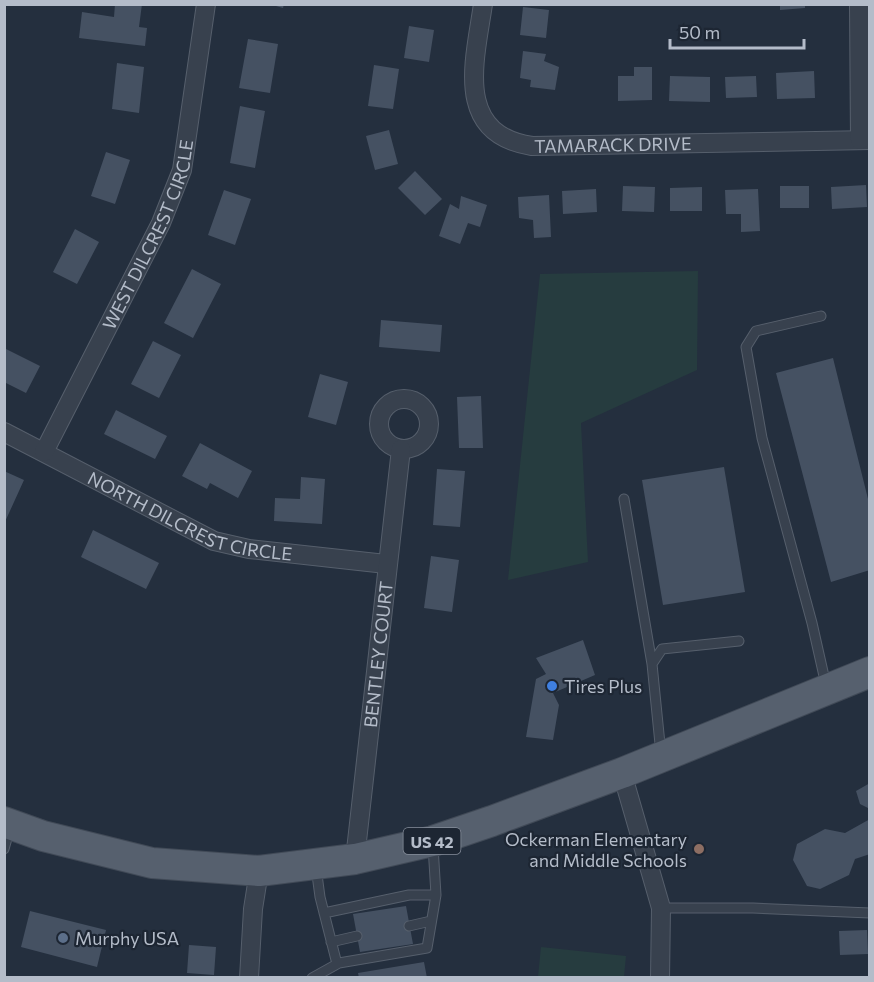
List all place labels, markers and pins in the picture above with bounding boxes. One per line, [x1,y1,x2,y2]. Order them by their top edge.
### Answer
place label: Tires Plus [564,675,642,697]
marker: Tires Plus [545,679,559,693]
place label: Ockerman Elementary and Middle Schools [505,828,687,871]
marker: Ockerman Elementary and Middle Schools [692,842,706,856]
place label: Murphy USA [75,927,179,949]
marker: Murphy USA [56,931,70,945]

